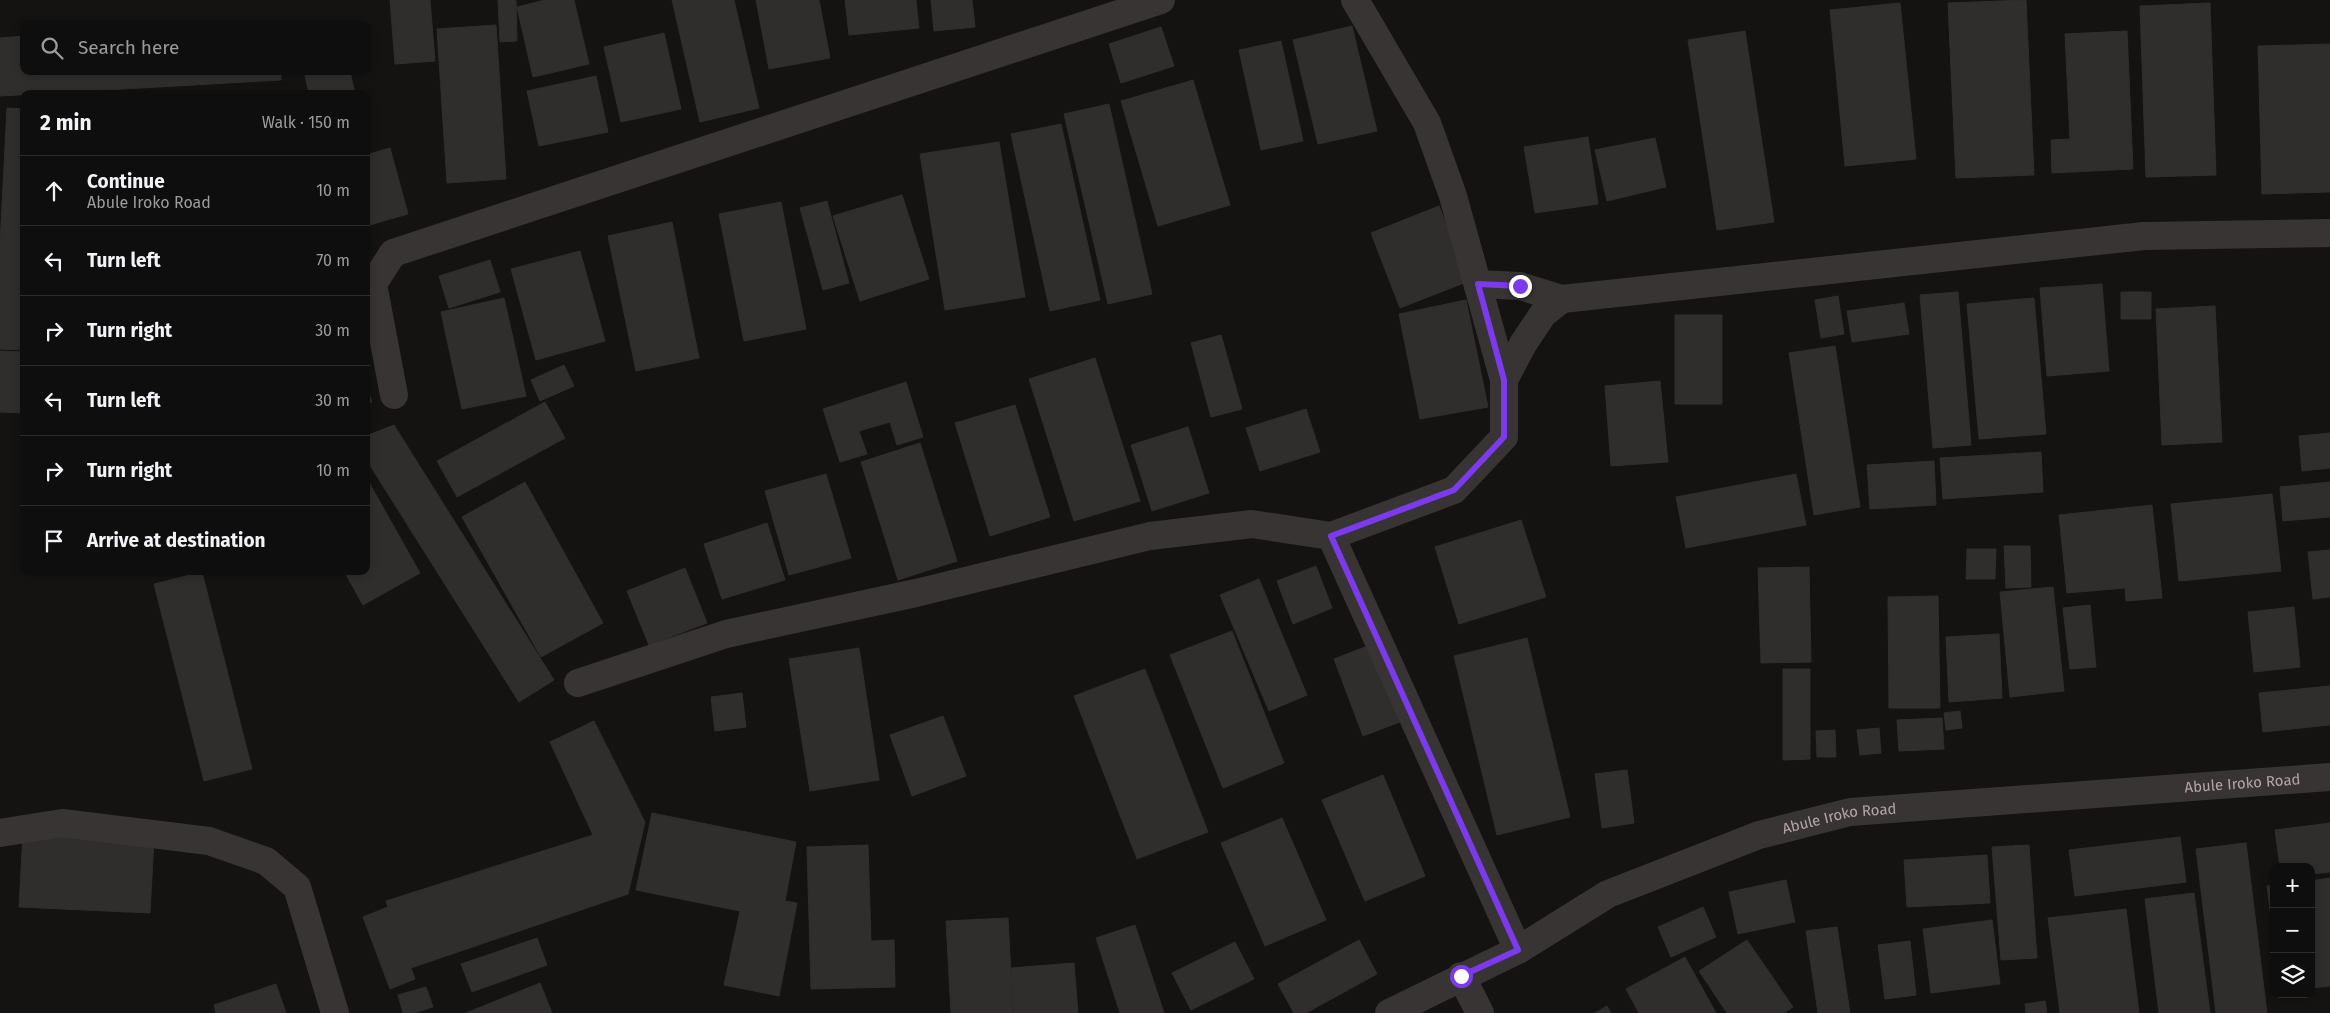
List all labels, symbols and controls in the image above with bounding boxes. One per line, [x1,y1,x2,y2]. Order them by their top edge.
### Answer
search box [20,20,370,75]
icon: search [38,34,66,62]
text: Search here [78,36,179,59]
text: 2 min [40,110,92,136]
text: Walk · 150 m [262,113,350,132]
text: Continue [87,170,165,193]
icon: ahead [40,177,68,205]
text: 10 m [316,181,350,200]
text: Abule Iroko Road [87,193,211,212]
icon: left [40,247,68,275]
text: Turn left [87,249,161,272]
text: 70 m [316,251,350,270]
route end [1509,275,1532,298]
icon: right [40,317,68,345]
text: Turn right [87,319,172,342]
text: 30 m [315,321,350,340]
icon: left [40,387,68,415]
text: Turn left [87,389,161,412]
text: 30 m [315,391,350,410]
icon: right [40,457,68,485]
text: Turn right [87,459,172,482]
text: 10 m [316,461,350,480]
icon: arrive [40,527,68,555]
text: Arrive at destination [87,529,266,552]
street label: Abule Iroko Road [2184,770,2301,797]
street label: Abule Iroko Road [1780,800,1897,838]
map controls [2270,863,2315,998]
button: + [2270,863,2315,908]
button: − [2270,908,2315,953]
button: layers [2270,953,2315,998]
route start [1450,965,1473,988]

